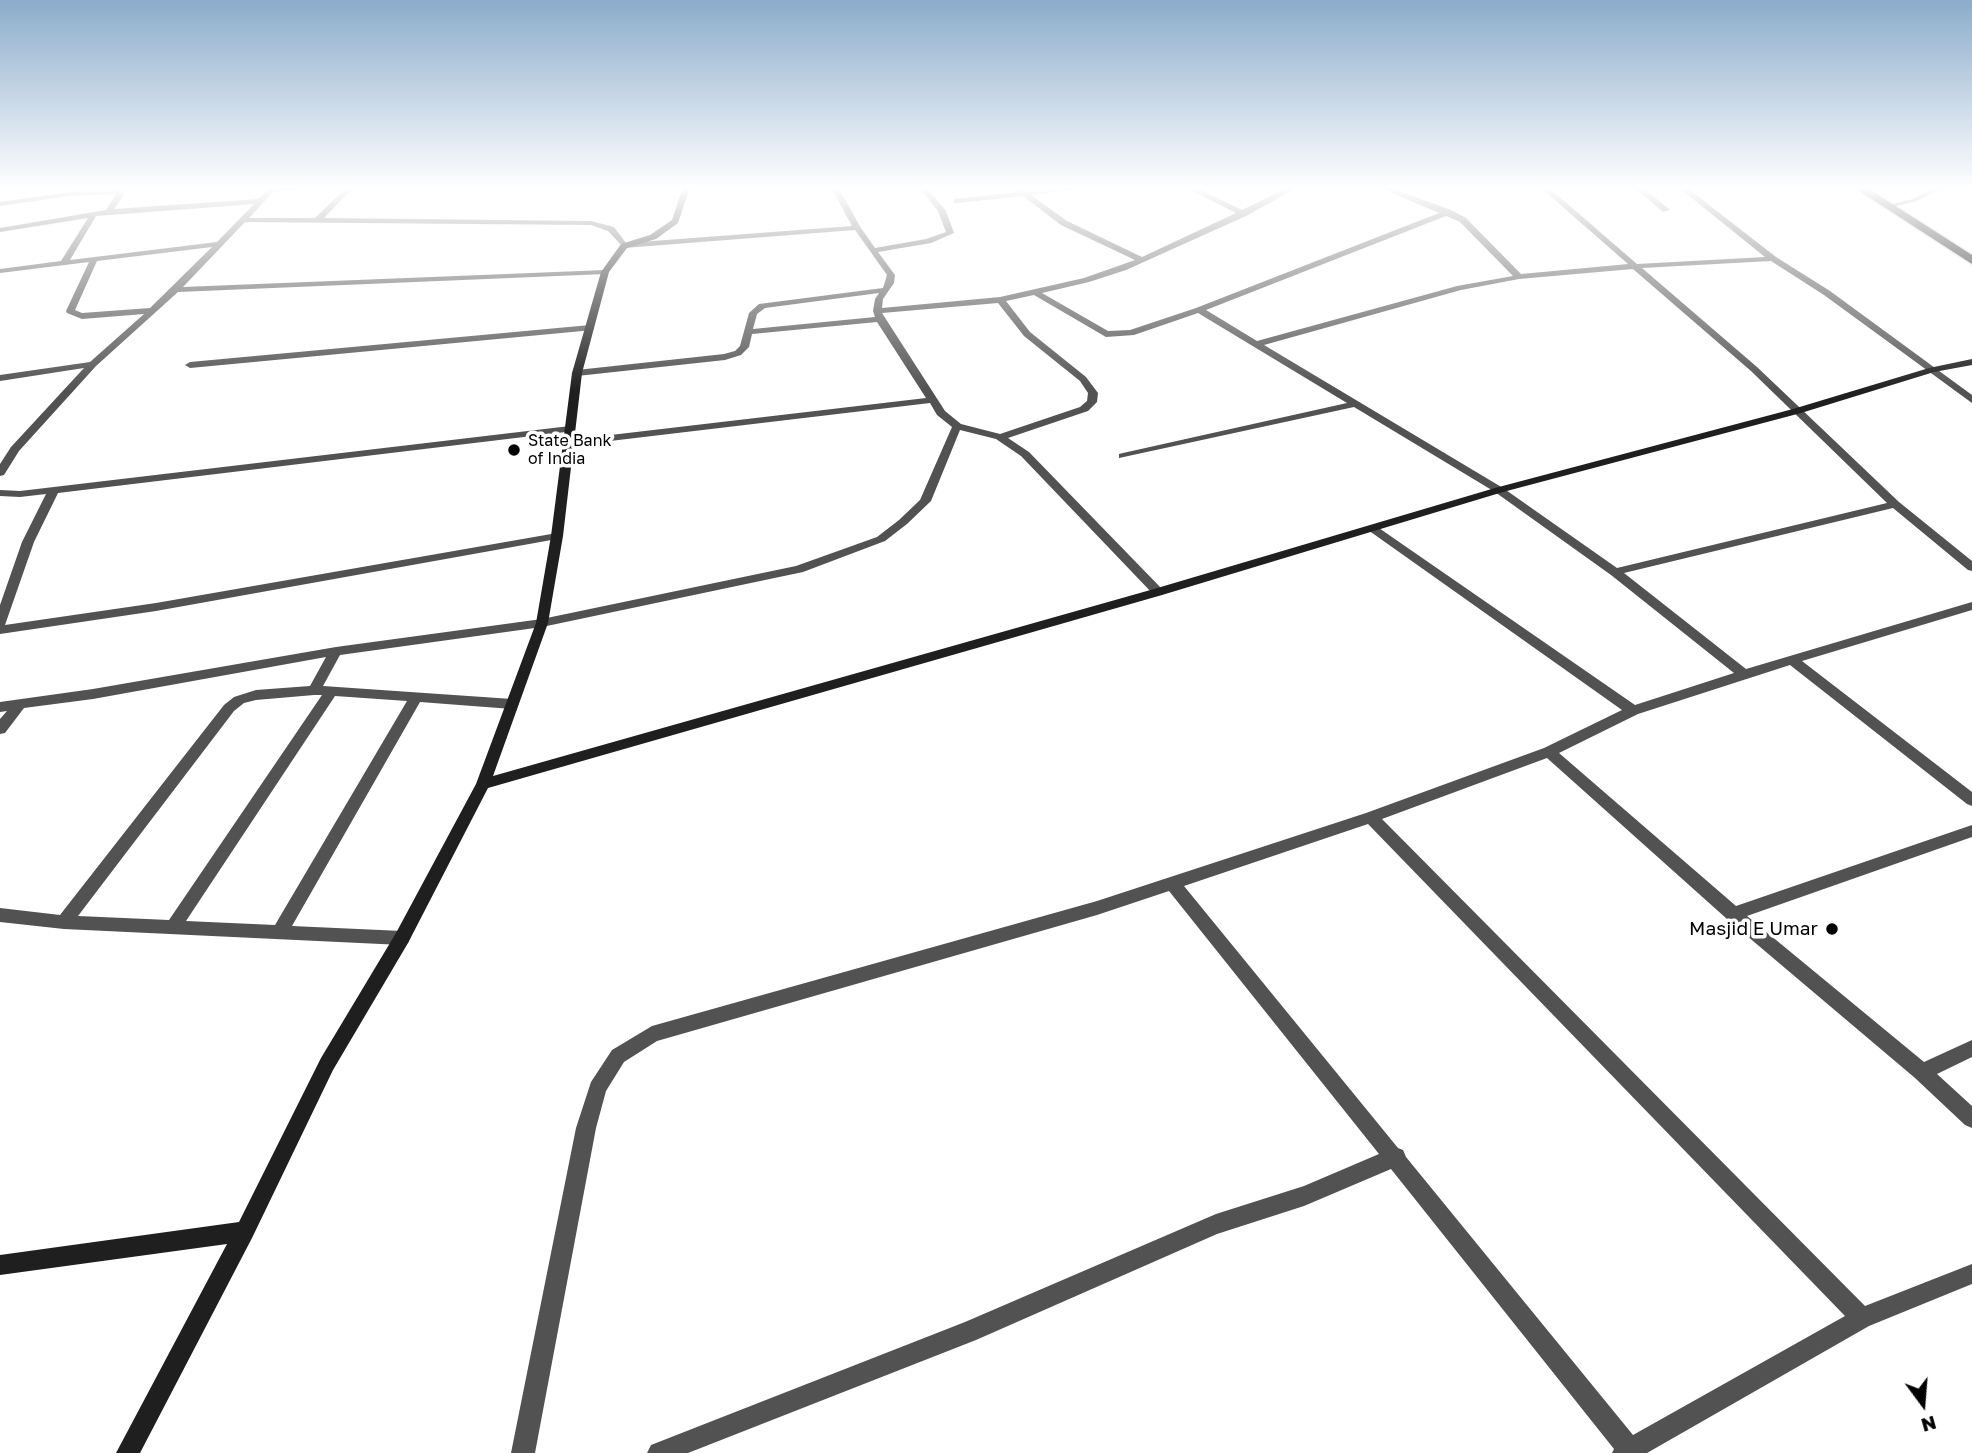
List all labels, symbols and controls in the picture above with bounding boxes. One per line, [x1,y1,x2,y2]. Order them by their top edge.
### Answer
place label: State Bank of India [528,431,612,469]
marker: State Bank of India [506,442,522,458]
place label: Masjid E Umar [1689,918,1818,940]
marker: Masjid E Umar [1824,921,1840,937]
north arrow [1888,1369,1958,1439]
text: N [1919,1412,1939,1438]

